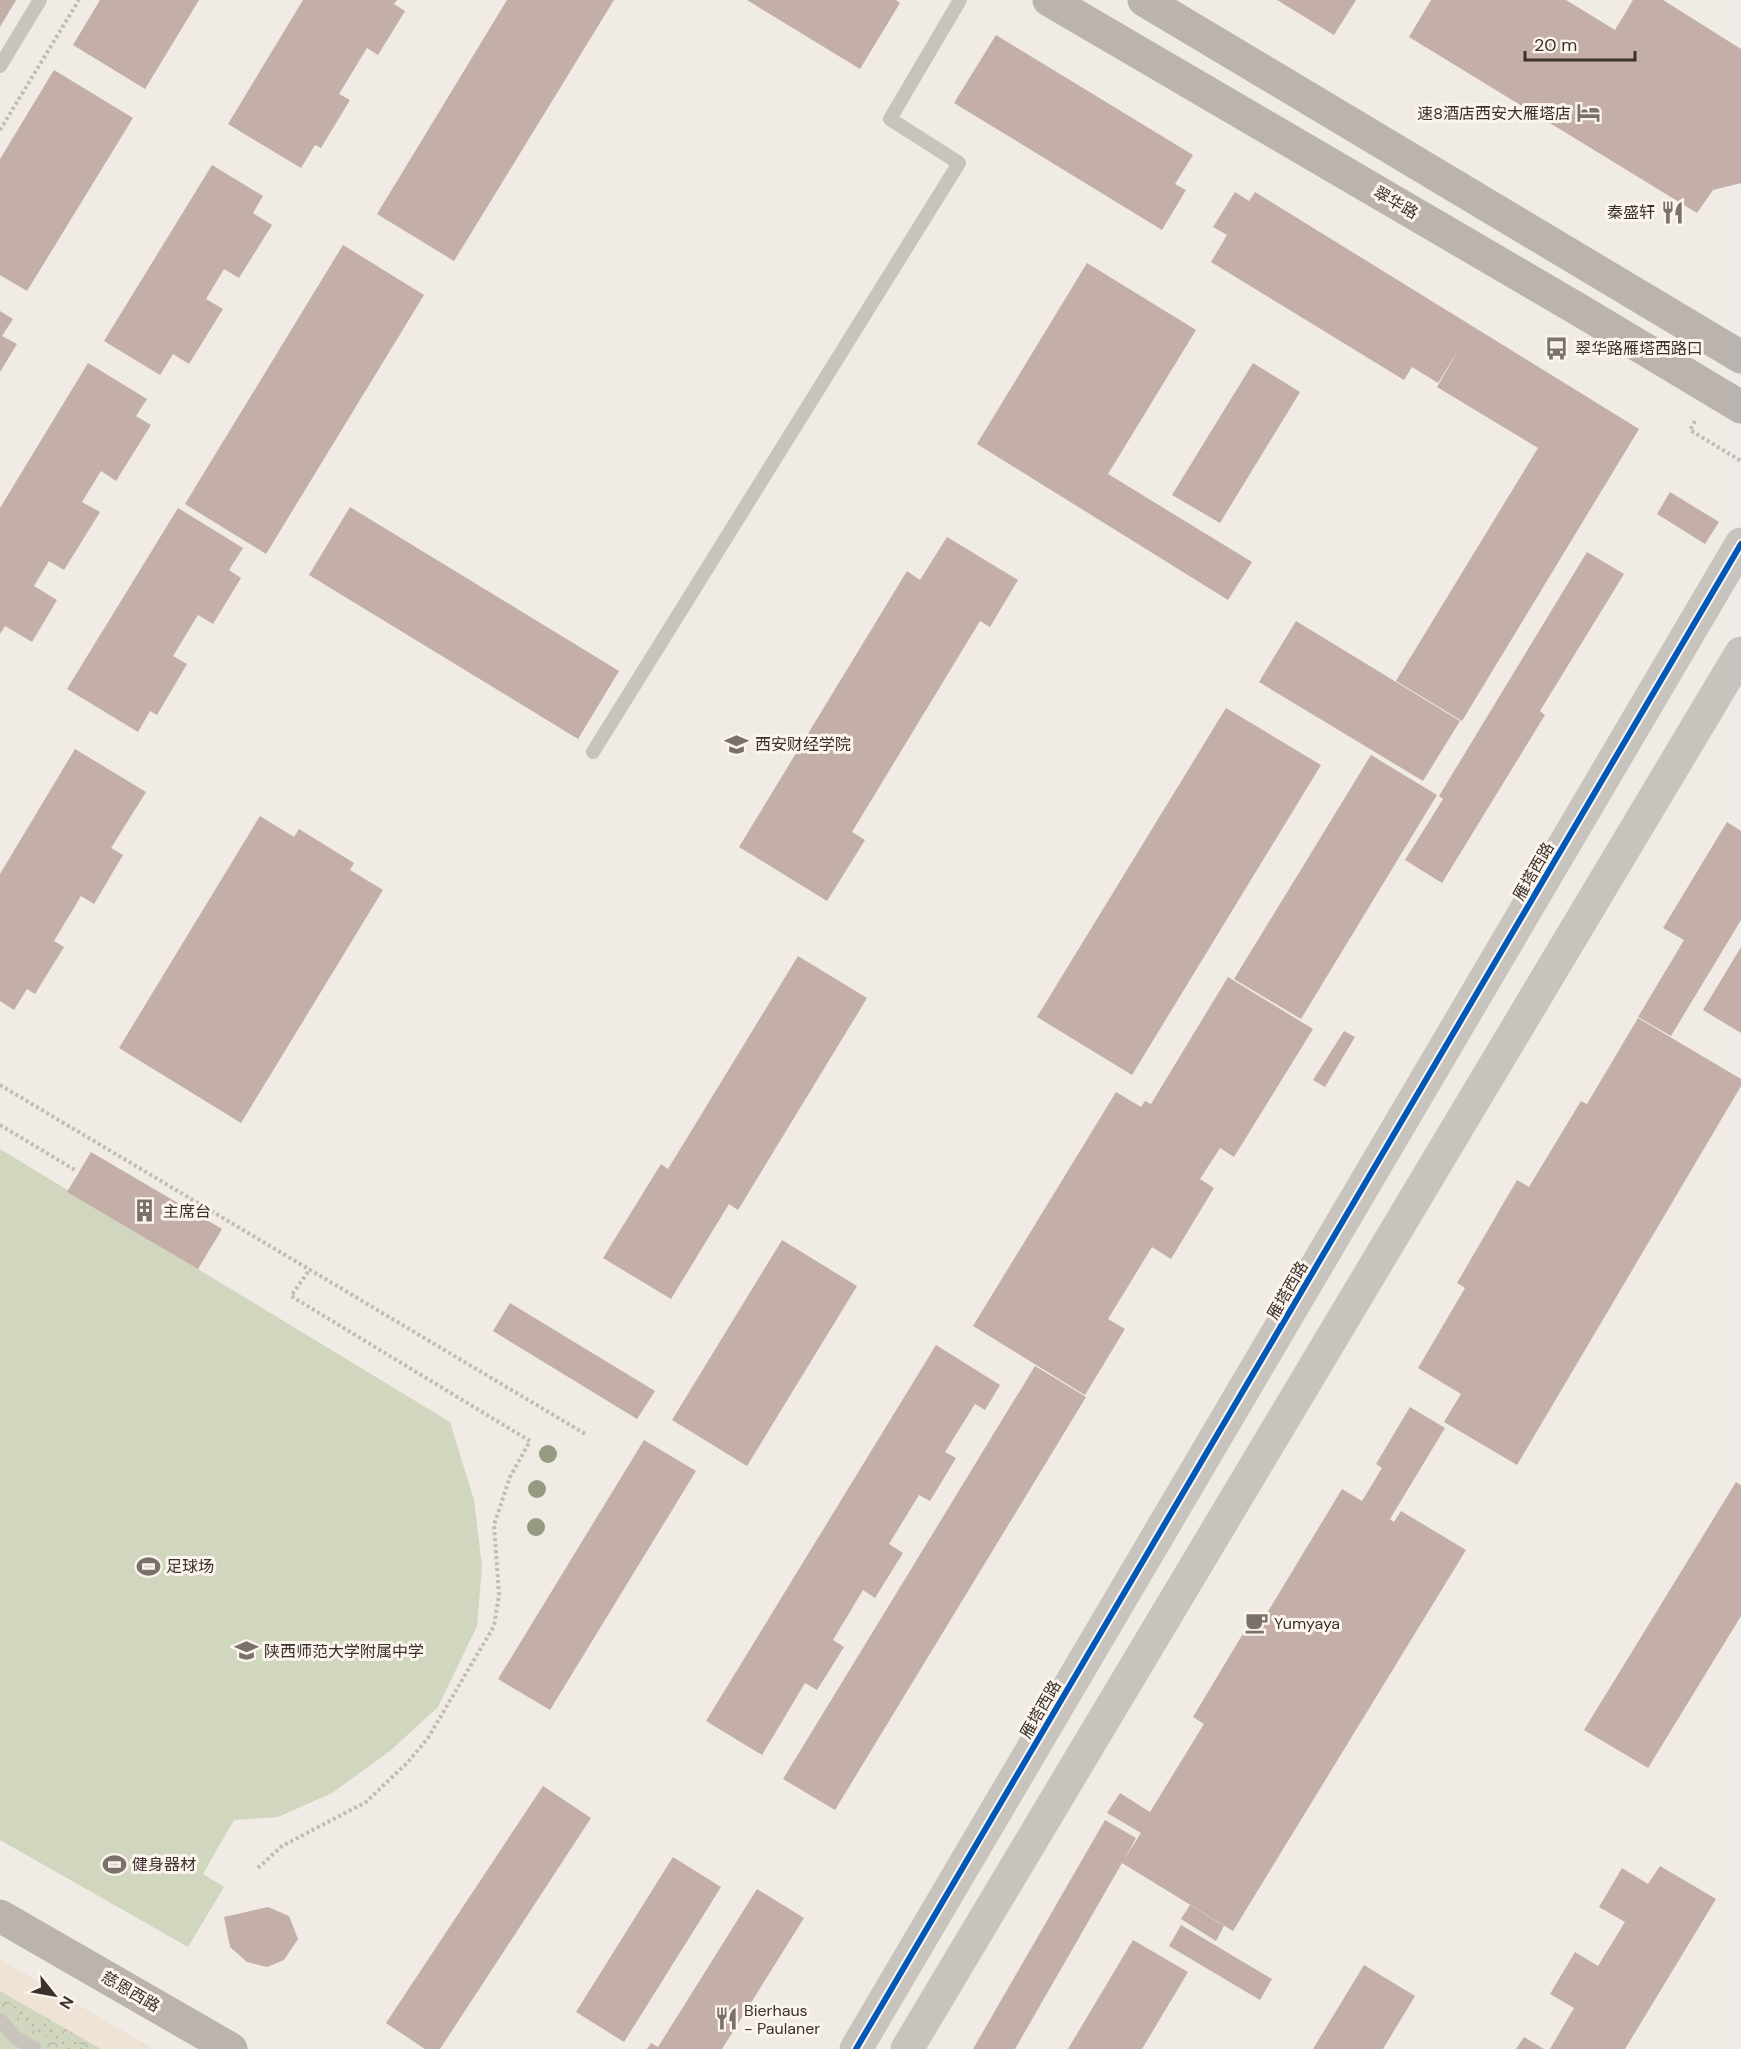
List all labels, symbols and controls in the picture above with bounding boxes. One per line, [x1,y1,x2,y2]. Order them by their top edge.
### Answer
scale bar [1525,24,1634,62]
text: 20 m [1534,33,1577,57]
hotel icon: 速8酒店西安大雁塔店 [1576,100,1602,126]
place label: 速8酒店西安大雁塔店 [1417,103,1571,124]
street label: 翠华路 [1370,181,1422,224]
restaurant icon: 秦盛轩 [1660,199,1686,225]
place label: 秦盛轩 [1607,202,1655,223]
bus stop icon: 翠华路雁塔西路口 [1544,335,1570,361]
place label: 翠华路雁塔西路口 [1575,338,1703,359]
school or university icon: 西安财经学院 [724,731,750,757]
place label: 西安财经学院 [755,734,851,755]
street label: 雁塔西路 [1508,838,1559,904]
building icon: 主席台 [132,1198,158,1224]
place label: 主席台 [163,1201,211,1222]
street label: 雁塔西路 [1262,1257,1313,1323]
sports icon: 足球场 [135,1553,161,1579]
place label: 足球场 [166,1556,214,1577]
cafe icon: Yumyaya [1243,1610,1269,1636]
place label: Yumyaya [1274,1613,1340,1634]
school or university icon: 陕西师范大学附属中学 [233,1638,259,1664]
place label: 陕西师范大学附属中学 [264,1641,424,1662]
street label: 雁塔西路 [1015,1676,1066,1742]
sports icon: 健身器材 [101,1851,127,1877]
place label: 健身器材 [132,1854,196,1875]
north arrow [24,1965,84,2025]
street label: 慈恩西路 [98,1966,164,2017]
text: N [54,1992,78,2013]
place label: Bierhaus - Paulaner [744,2000,820,2039]
restaurant icon: Bierhaus - Paulaner [713,2006,739,2032]

